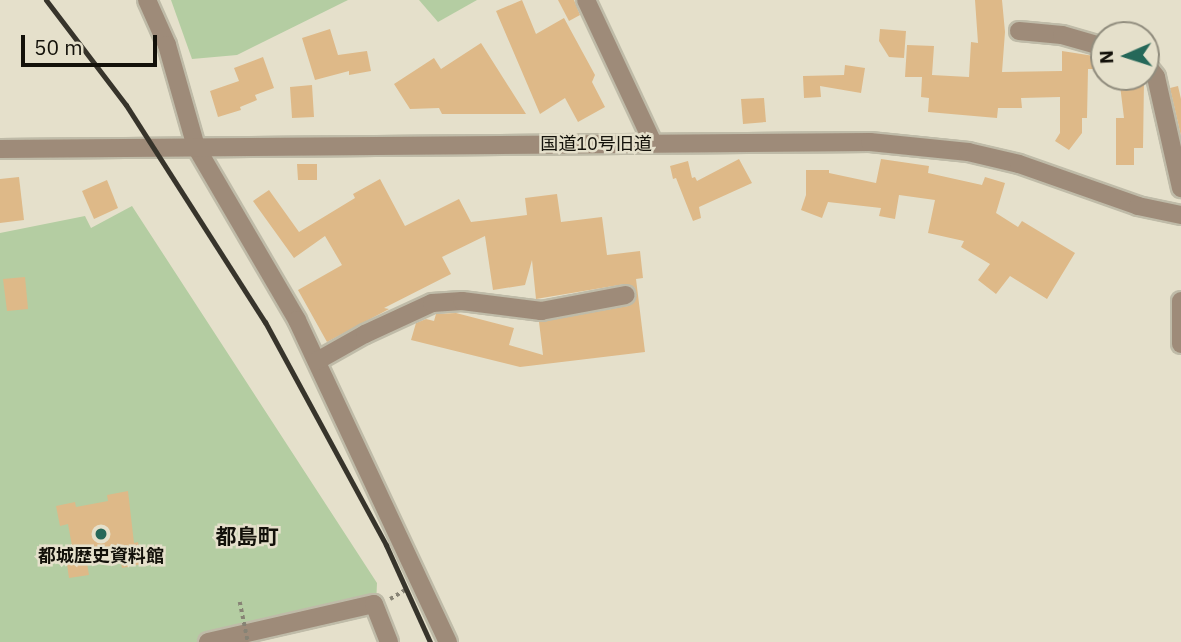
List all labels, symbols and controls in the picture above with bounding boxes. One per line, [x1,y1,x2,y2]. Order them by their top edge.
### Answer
scale bar [24,21,161,65]
north arrow [1090,21,1160,91]
text: 50 m [34,33,83,61]
text: N [1094,50,1118,65]
street label: 国道10号旧道 [540,133,652,155]
district label: 都島町 [216,523,278,549]
marker: 都城歴史資料館 [93,526,109,542]
place label: 都城歴史資料館 [38,545,164,567]

